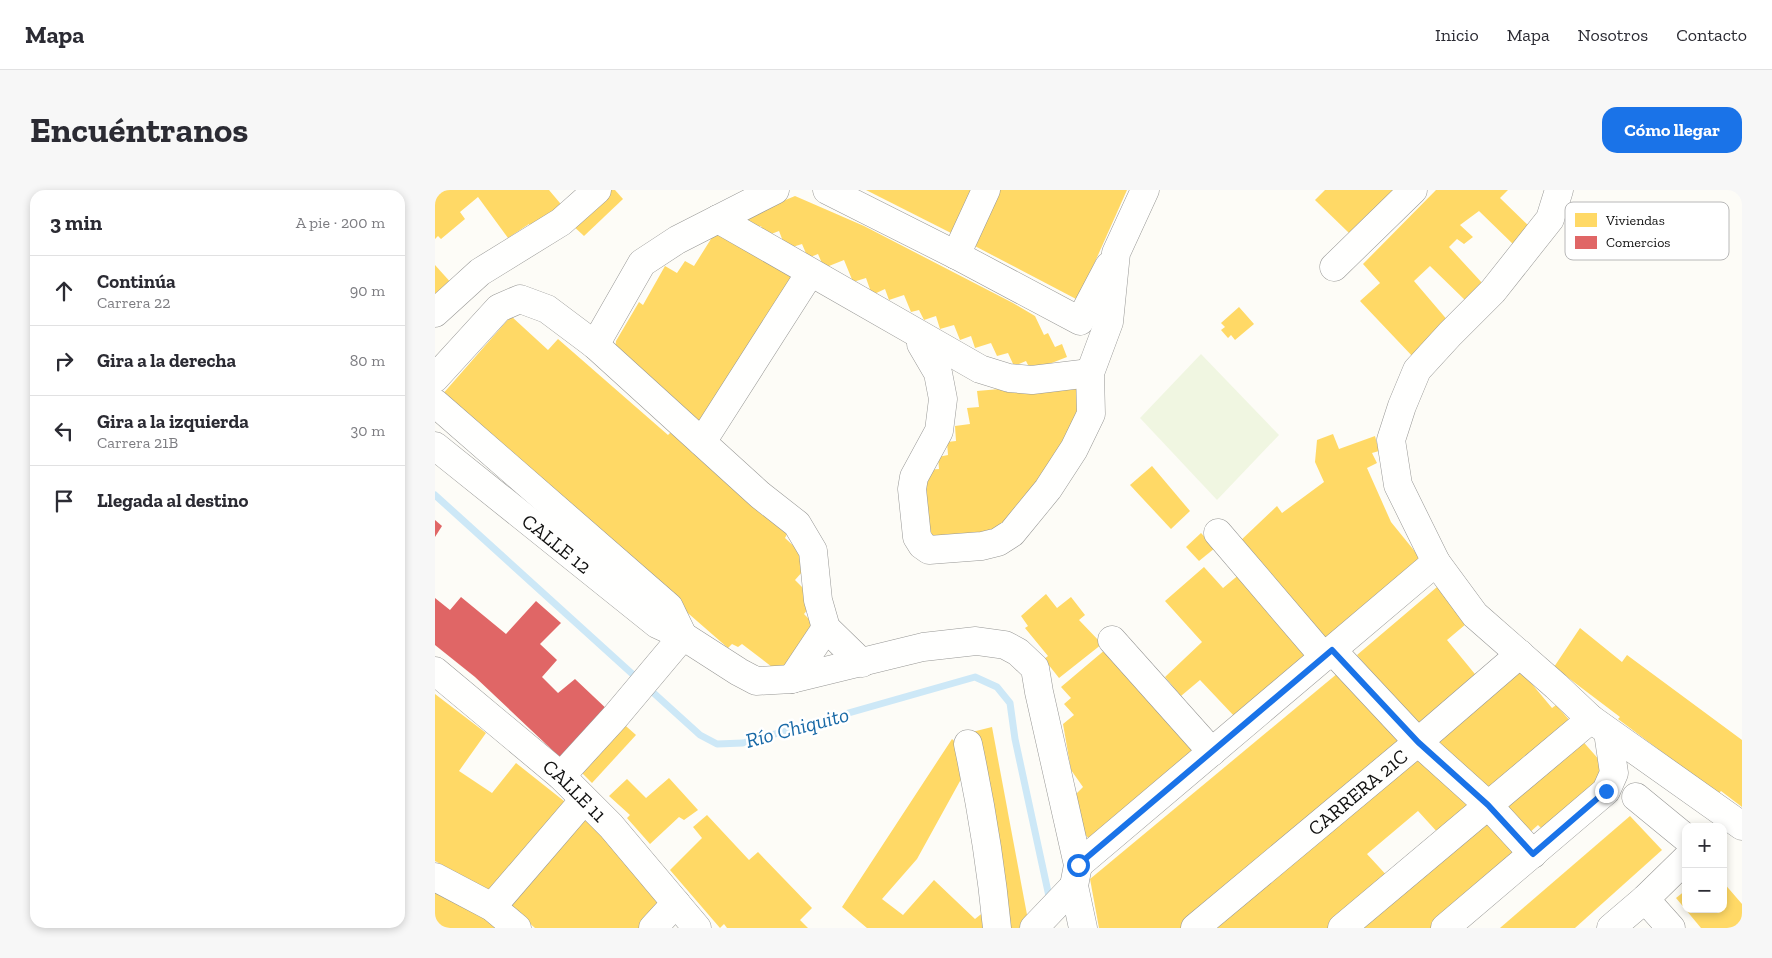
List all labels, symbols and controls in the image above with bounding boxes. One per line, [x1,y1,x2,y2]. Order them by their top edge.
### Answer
text: Mapa [25,20,84,49]
text: Inicio [1435,24,1479,46]
text: Mapa [1507,24,1550,46]
text: Nosotros [1578,24,1648,46]
text: Contacto [1676,24,1747,46]
button: Cómo llegar [1602,107,1742,153]
text: Encuéntranos [30,109,248,151]
legend [1565,202,1729,260]
text: 3 min [50,210,102,235]
text: Viviendas [1605,212,1665,229]
text: A pie · 200 m [296,213,385,232]
text: Comercios [1606,234,1670,251]
text: Continúa [97,270,176,293]
icon: ahead [50,277,78,305]
text: 90 m [350,281,385,300]
text: Carrera 22 [97,293,171,312]
icon: right [50,347,78,375]
text: Gira a la derecha [97,349,236,372]
text: 80 m [350,351,385,370]
text: Gira a la izquierda [97,410,249,433]
icon: left [50,417,78,445]
text: 30 m [351,421,385,440]
text: Carrera 21B [97,433,178,452]
icon: arrive [50,487,78,515]
text: Llegada al destino [97,489,248,512]
street label: CALLE 12 [517,509,596,579]
water label: Río Chiquito [743,701,851,753]
street label: CARRERA 21C [1303,744,1412,841]
street label: CALLE 11 [538,754,612,827]
route end [1595,780,1618,803]
map controls [1682,823,1727,913]
button: + [1682,823,1727,868]
route start [1067,854,1090,877]
button: − [1682,868,1727,913]

